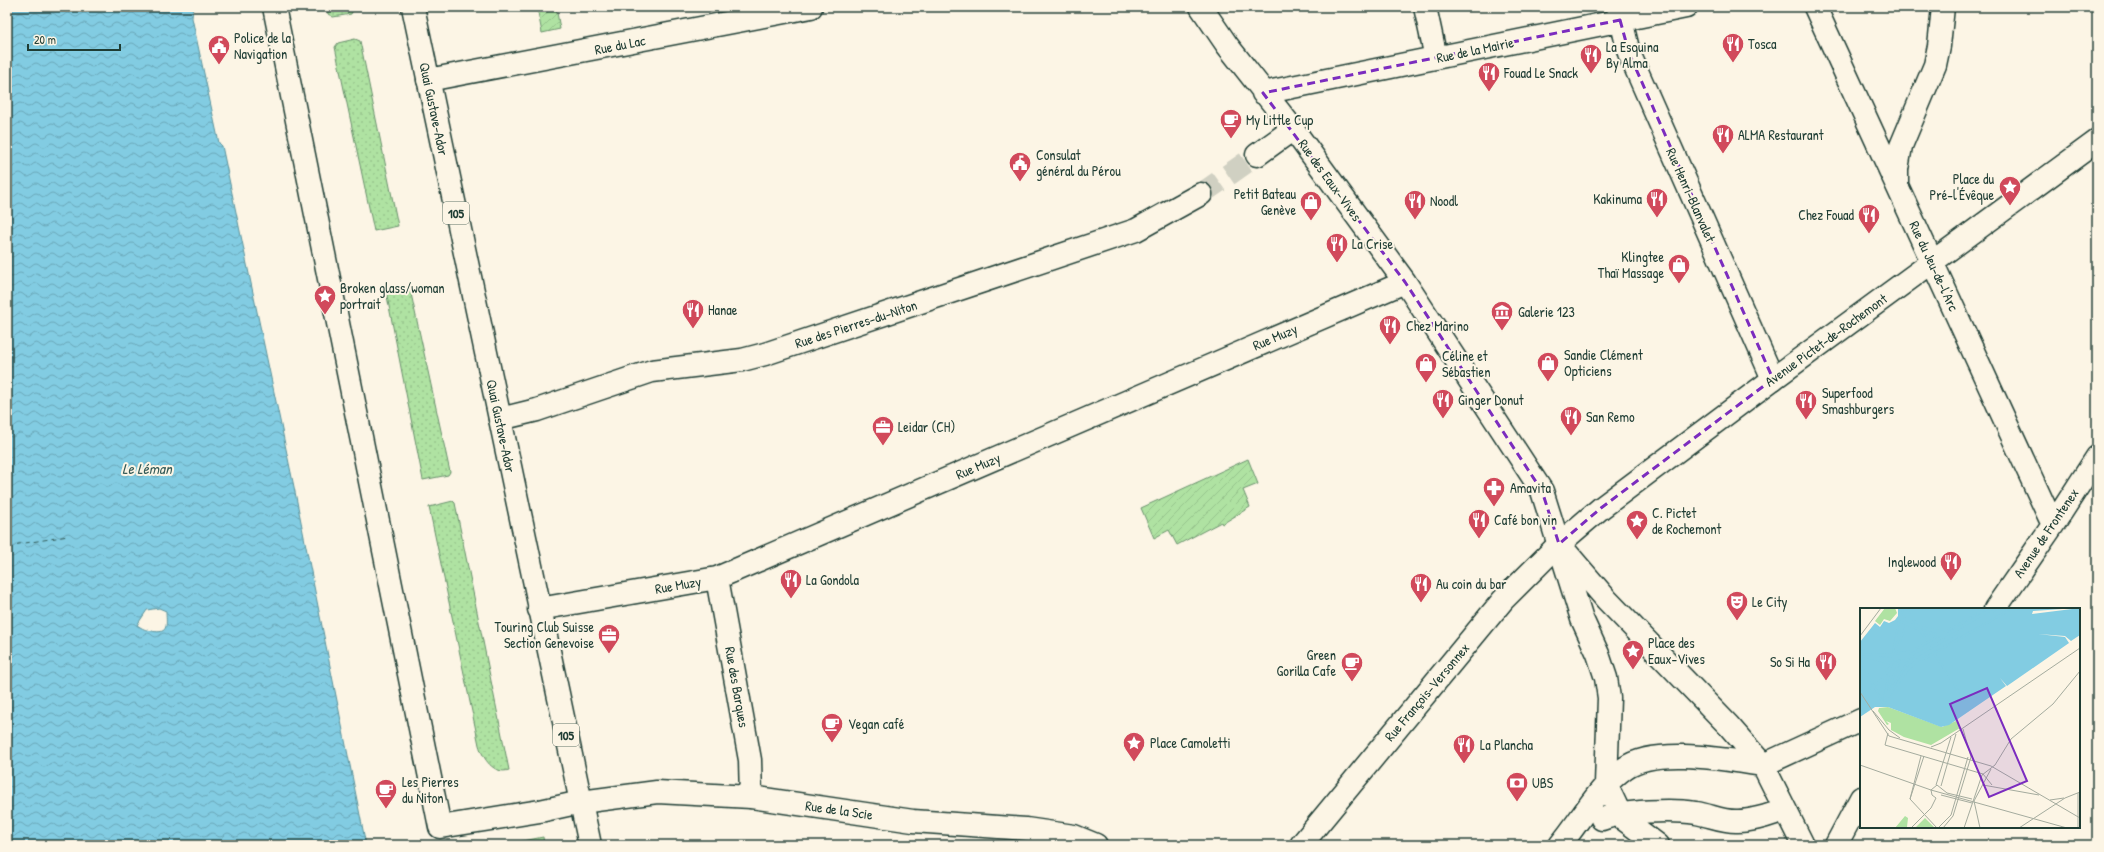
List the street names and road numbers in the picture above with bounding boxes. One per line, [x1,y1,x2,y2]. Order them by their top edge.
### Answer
street label: Rue du Lac [593,30,647,59]
street label: Rue de la Mairie [1435,32,1516,67]
street label: Quai Gustave-Ador [415,61,454,158]
street label: Rue des Eaux-Vives [1294,135,1367,225]
street label: Rue Henri-Blanvalet [1662,145,1721,245]
road number: 105 [443,202,469,224]
street label: Rue du Jeu-de-l'Arc [1905,218,1964,314]
street label: Avenue Pictet-de-Rochemont [1761,289,1891,390]
street label: Rue des Pierres-du-Niton [792,295,919,352]
street label: Rue Muzy [1250,319,1300,355]
street label: Quai Gustave-Ador [482,378,521,475]
street label: Rue Muzy [953,448,1003,484]
street label: Avenue de Frontenex [2009,484,2083,581]
street label: Rue Muzy [653,571,703,599]
street label: Rue François-Versonnex [1380,639,1473,745]
street label: Rue des Barques [720,645,754,729]
road number: 105 [553,724,579,746]
street label: Rue de la Scie [804,795,874,824]

